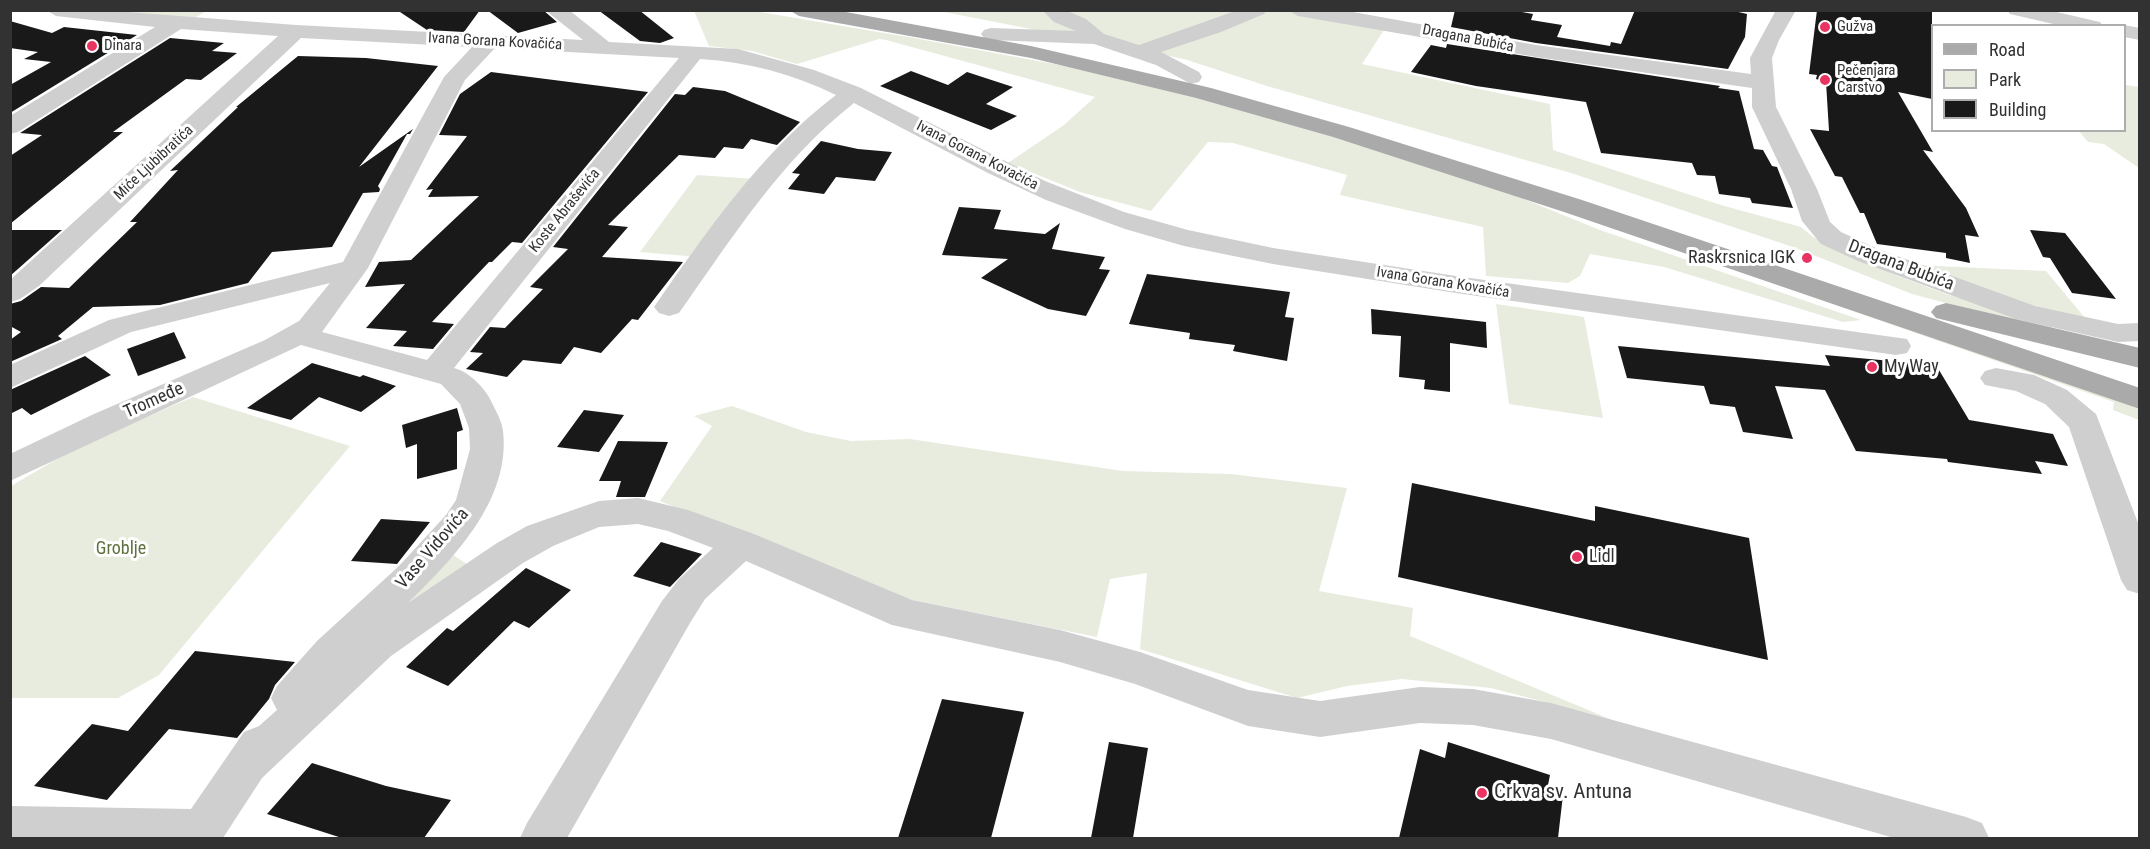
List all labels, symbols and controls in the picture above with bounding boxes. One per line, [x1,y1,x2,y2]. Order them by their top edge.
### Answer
place label: Gužva [1837,18,1873,36]
marker: Gužva [1818,20,1832,34]
street label: Dragana Bubića [1421,21,1515,57]
legend [1931,24,2126,132]
street label: Ivana Gorana Kovačića [427,29,563,55]
place label: Dinara [104,37,142,55]
marker: Dinara [85,39,99,53]
text: Road [1989,39,2025,60]
place label: Pečenjara Carstvo [1837,62,1895,97]
text: Park [1989,69,2021,90]
marker: Pečenjara Carstvo [1818,73,1832,87]
text: Building [1989,99,2046,120]
street label: Ivana Gorana Kovačića [913,118,1041,194]
street label: Miće Ljubibratića [111,122,197,204]
street label: Koste Abraševića [526,165,604,257]
street label: Dragana Bubića [1845,236,1957,296]
place label: Raskrsnica IGK [1688,247,1795,269]
marker: Raskrsnica IGK [1800,251,1814,265]
street label: Ivana Gorana Kovačića [1375,264,1511,302]
place label: My Way [1884,356,1939,378]
marker: My Way [1865,360,1879,374]
street label: Tromeđe [121,378,187,424]
street label: Vase Vidovića [392,504,474,594]
park label: Groblje [96,538,146,560]
place label: Lidl [1589,546,1615,568]
marker: Lidl [1570,550,1584,564]
place label: Crkva sv. Antuna [1494,780,1632,806]
marker: Crkva sv. Antuna [1475,786,1489,800]

